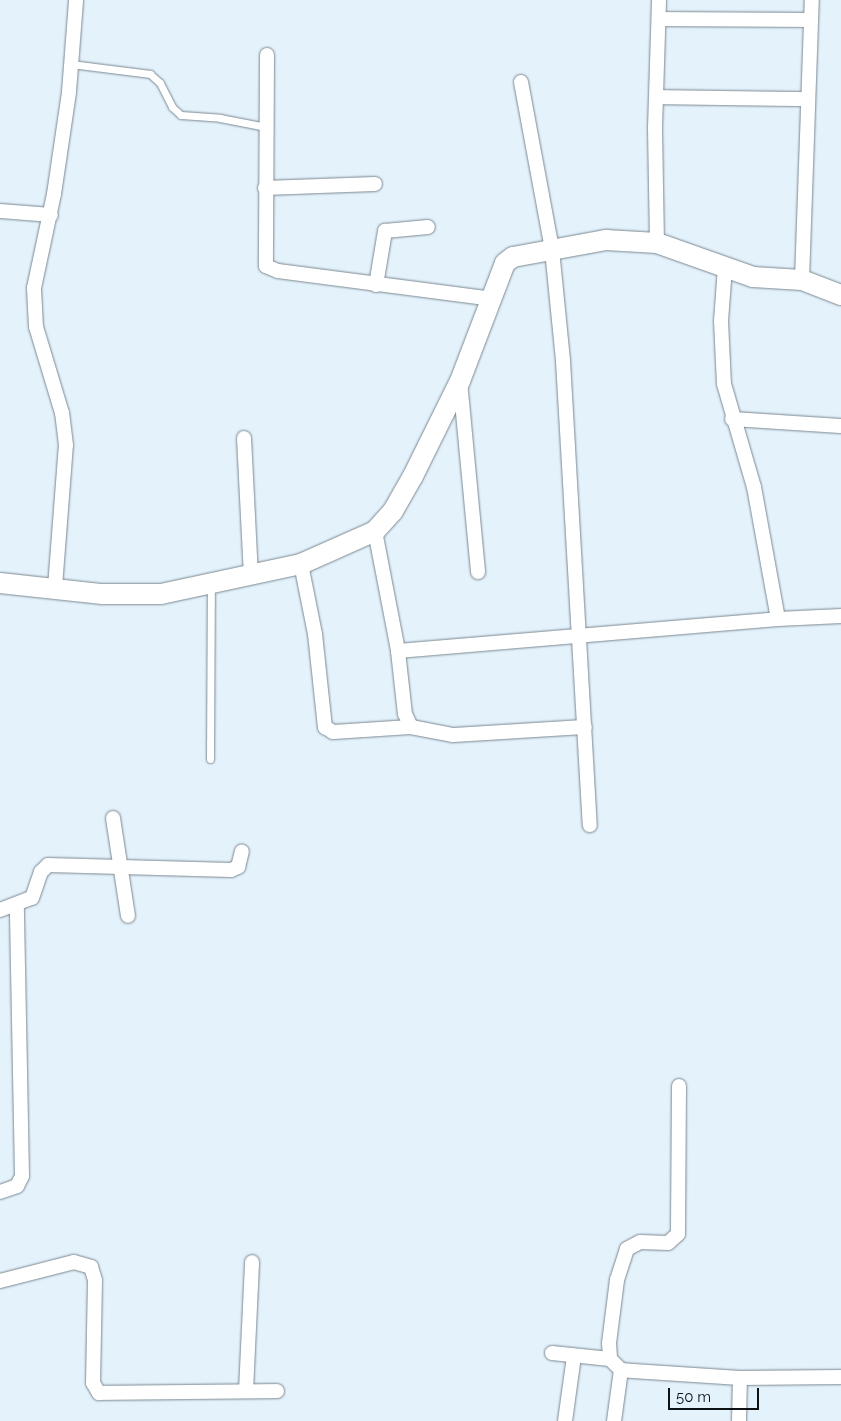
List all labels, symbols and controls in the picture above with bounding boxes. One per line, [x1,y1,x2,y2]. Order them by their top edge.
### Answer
scale bar [671,1378,762,1410]
text: 50 m [676,1388,711,1406]

